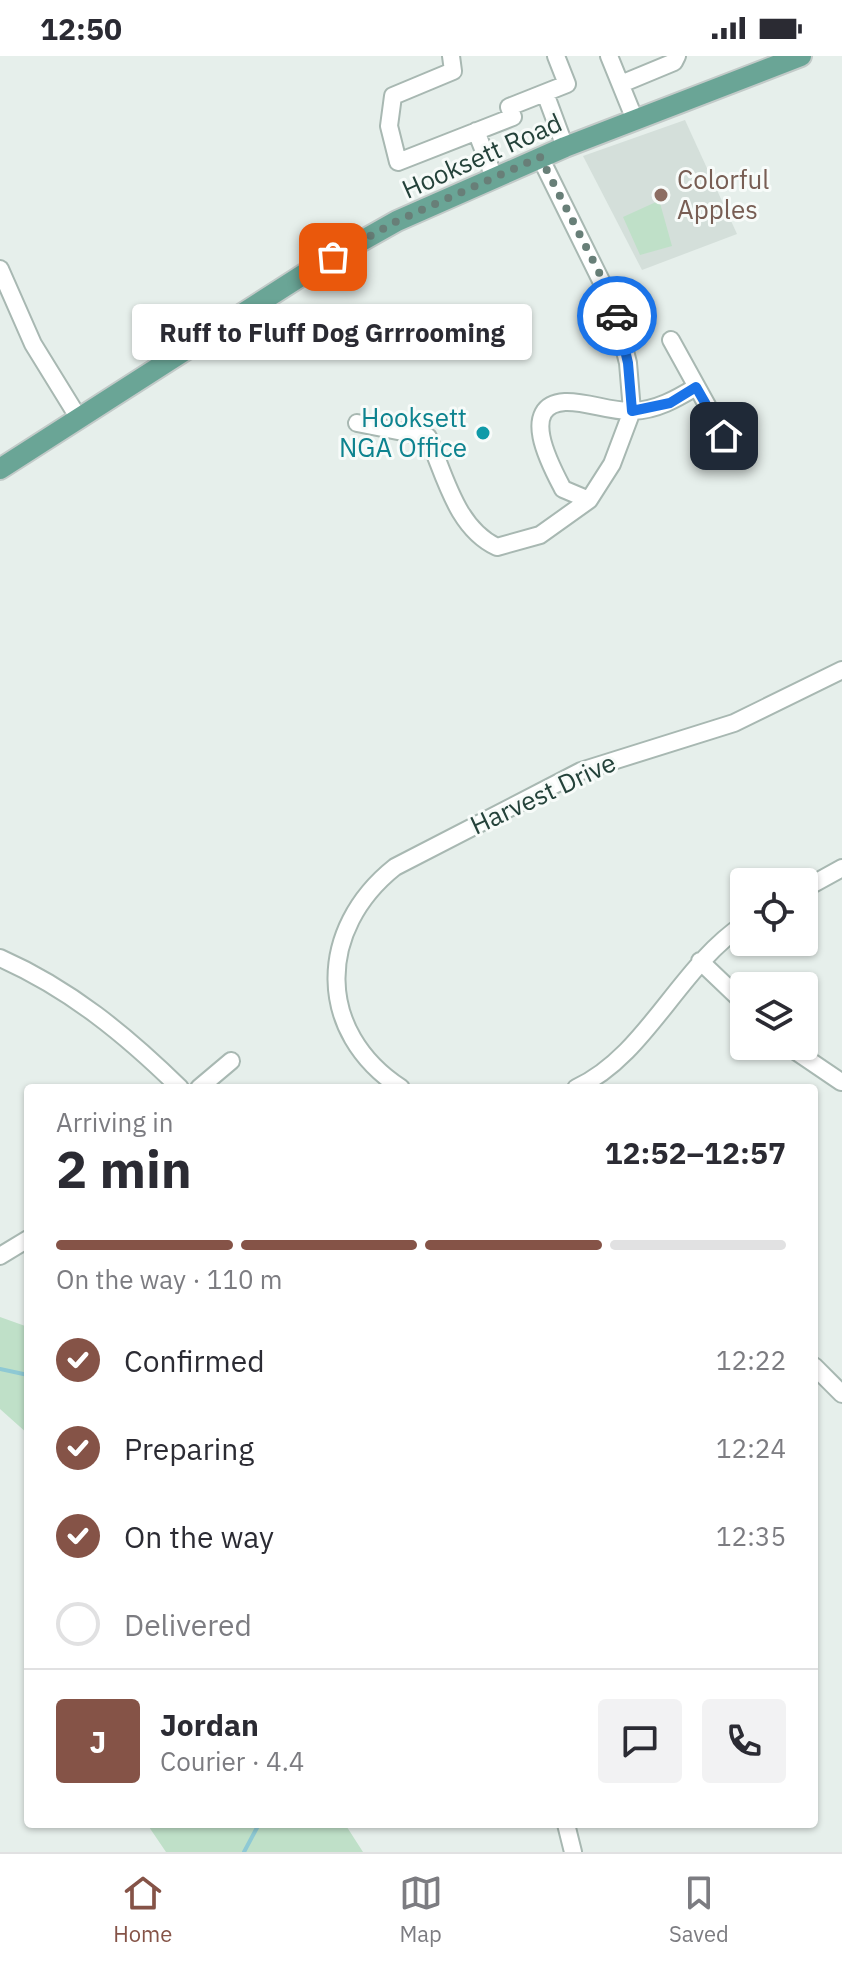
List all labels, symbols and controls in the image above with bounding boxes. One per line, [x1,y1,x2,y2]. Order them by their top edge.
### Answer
text: 12:50 [40,9,122,48]
street label: Hooksett Road [396,105,567,206]
place label: Colorful Apples [677,162,769,226]
marker: Colorful Apples [652,186,670,204]
pin [299,223,367,291]
icon: bag [311,235,355,279]
courier [577,276,657,356]
icon: car [595,294,639,338]
callout: Ruff to Fluff Dog Grrrooming [133,305,533,361]
text: Ruff to Fluff Dog Grrrooming [159,315,505,349]
place label: Hooksett NGA Office [339,400,467,464]
pin [690,402,758,470]
icon: home [702,414,746,458]
marker: Hooksett NGA Office [474,424,492,442]
street label: Harvest Drive [464,745,621,842]
map controls [730,868,818,1060]
button: locate [730,868,818,956]
button: layers [730,972,818,1060]
text: Arriving in [56,1105,173,1139]
text: 12:52–12:57 [605,1133,786,1172]
text: 2 min [56,1135,192,1202]
text: On the way · 110 m [56,1262,282,1296]
icon: check [56,1338,100,1382]
text: Confirmed [124,1341,265,1380]
text: 12:22 [716,1343,786,1377]
icon: check [56,1426,100,1470]
text: Preparing [124,1429,254,1468]
text: 12:24 [716,1431,786,1465]
icon: check [56,1514,100,1558]
text: On the way [124,1517,274,1556]
text: 12:35 [716,1519,786,1553]
text: Delivered [124,1605,252,1644]
button: chat [598,1699,682,1783]
button: phone [702,1699,786,1783]
text: Jordan [160,1705,259,1744]
text: J [90,1722,106,1761]
text: Courier · 4.4 [160,1744,304,1778]
tab: Home [113,1871,172,1948]
tab: Map [399,1871,443,1948]
tab: Saved [669,1871,729,1948]

